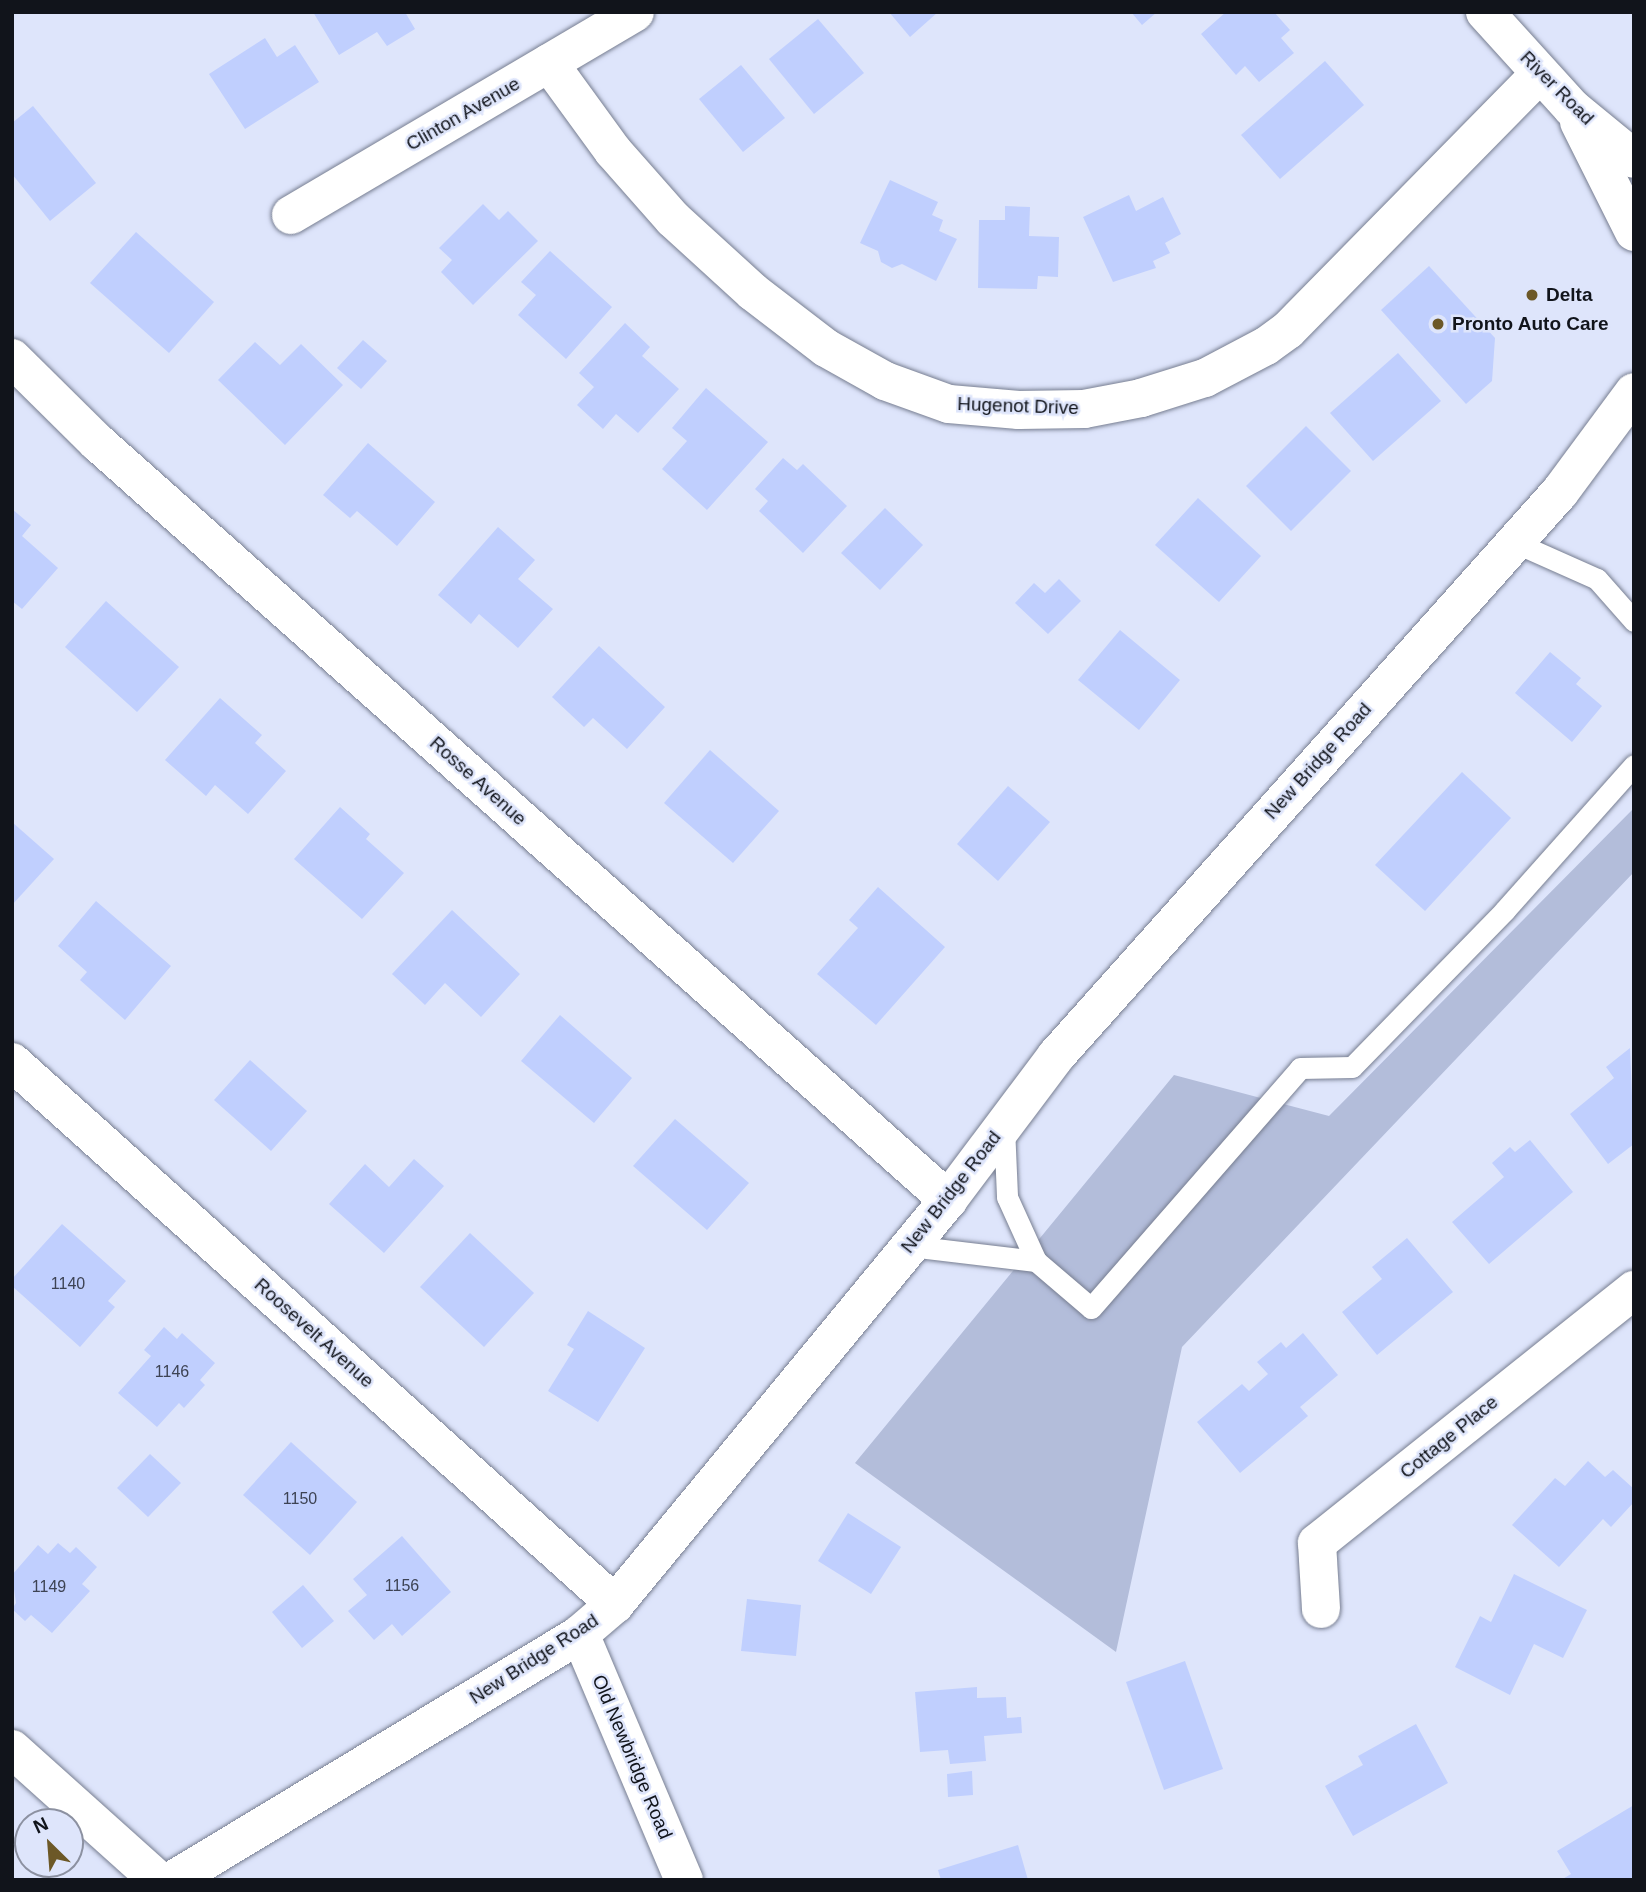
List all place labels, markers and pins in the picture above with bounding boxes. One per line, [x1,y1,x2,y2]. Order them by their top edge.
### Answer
place label: Delta [1546,284,1592,306]
marker: Delta [1524,287,1540,303]
place label: Pronto Auto Care [1452,313,1609,335]
marker: Pronto Auto Care [1430,316,1446,332]

